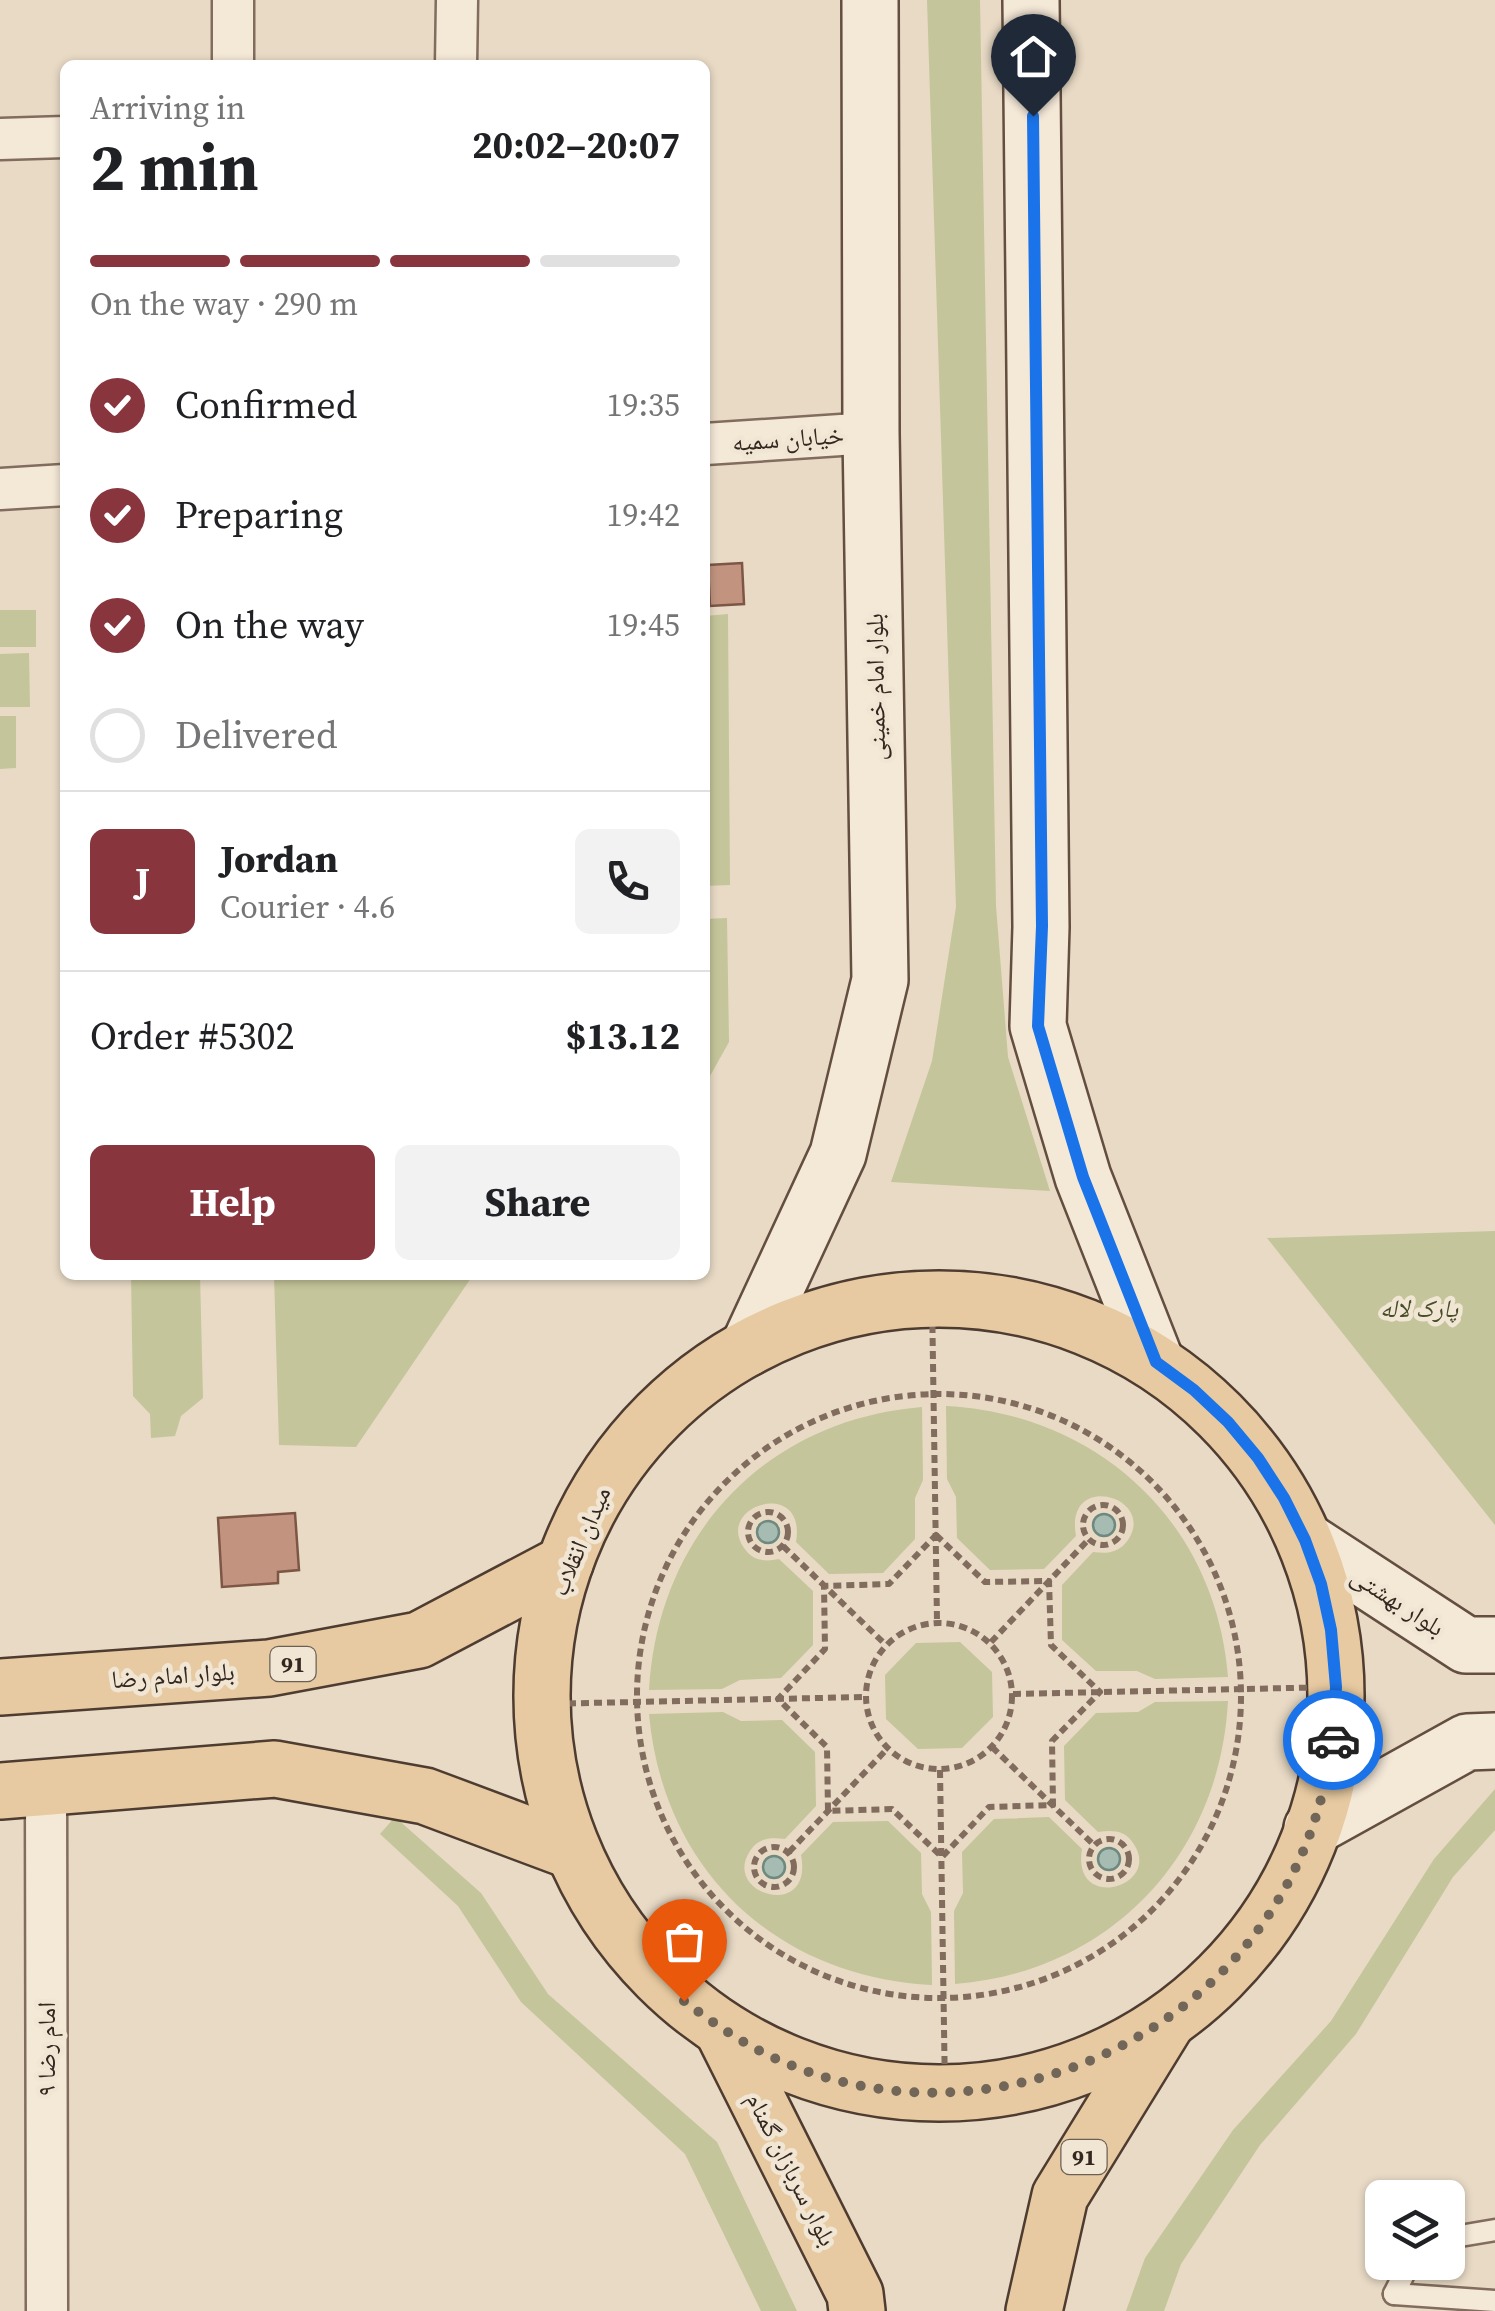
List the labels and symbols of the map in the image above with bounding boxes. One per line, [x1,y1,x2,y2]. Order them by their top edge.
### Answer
pin [991,14,1076,117]
street label: خیابان سمیه [731,417,845,459]
street label: بلوار امام خمینی [857,613,893,761]
park label: پارک لاله [1380,1291,1458,1325]
street label: میدان انقلاب [542,1481,618,1601]
street label: بلوار بهشتی [1345,1558,1451,1644]
road number: 91 [270,1647,316,1681]
street label: بلوار امام رضا [110,1654,236,1696]
courier [1283,1690,1383,1790]
pin [642,1899,727,2002]
street label: امام رضا ۹ [29,2002,63,2096]
street label: بلوار سربازان گمنام [739,2086,845,2252]
road number: 91 [1062,2140,1106,2174]

